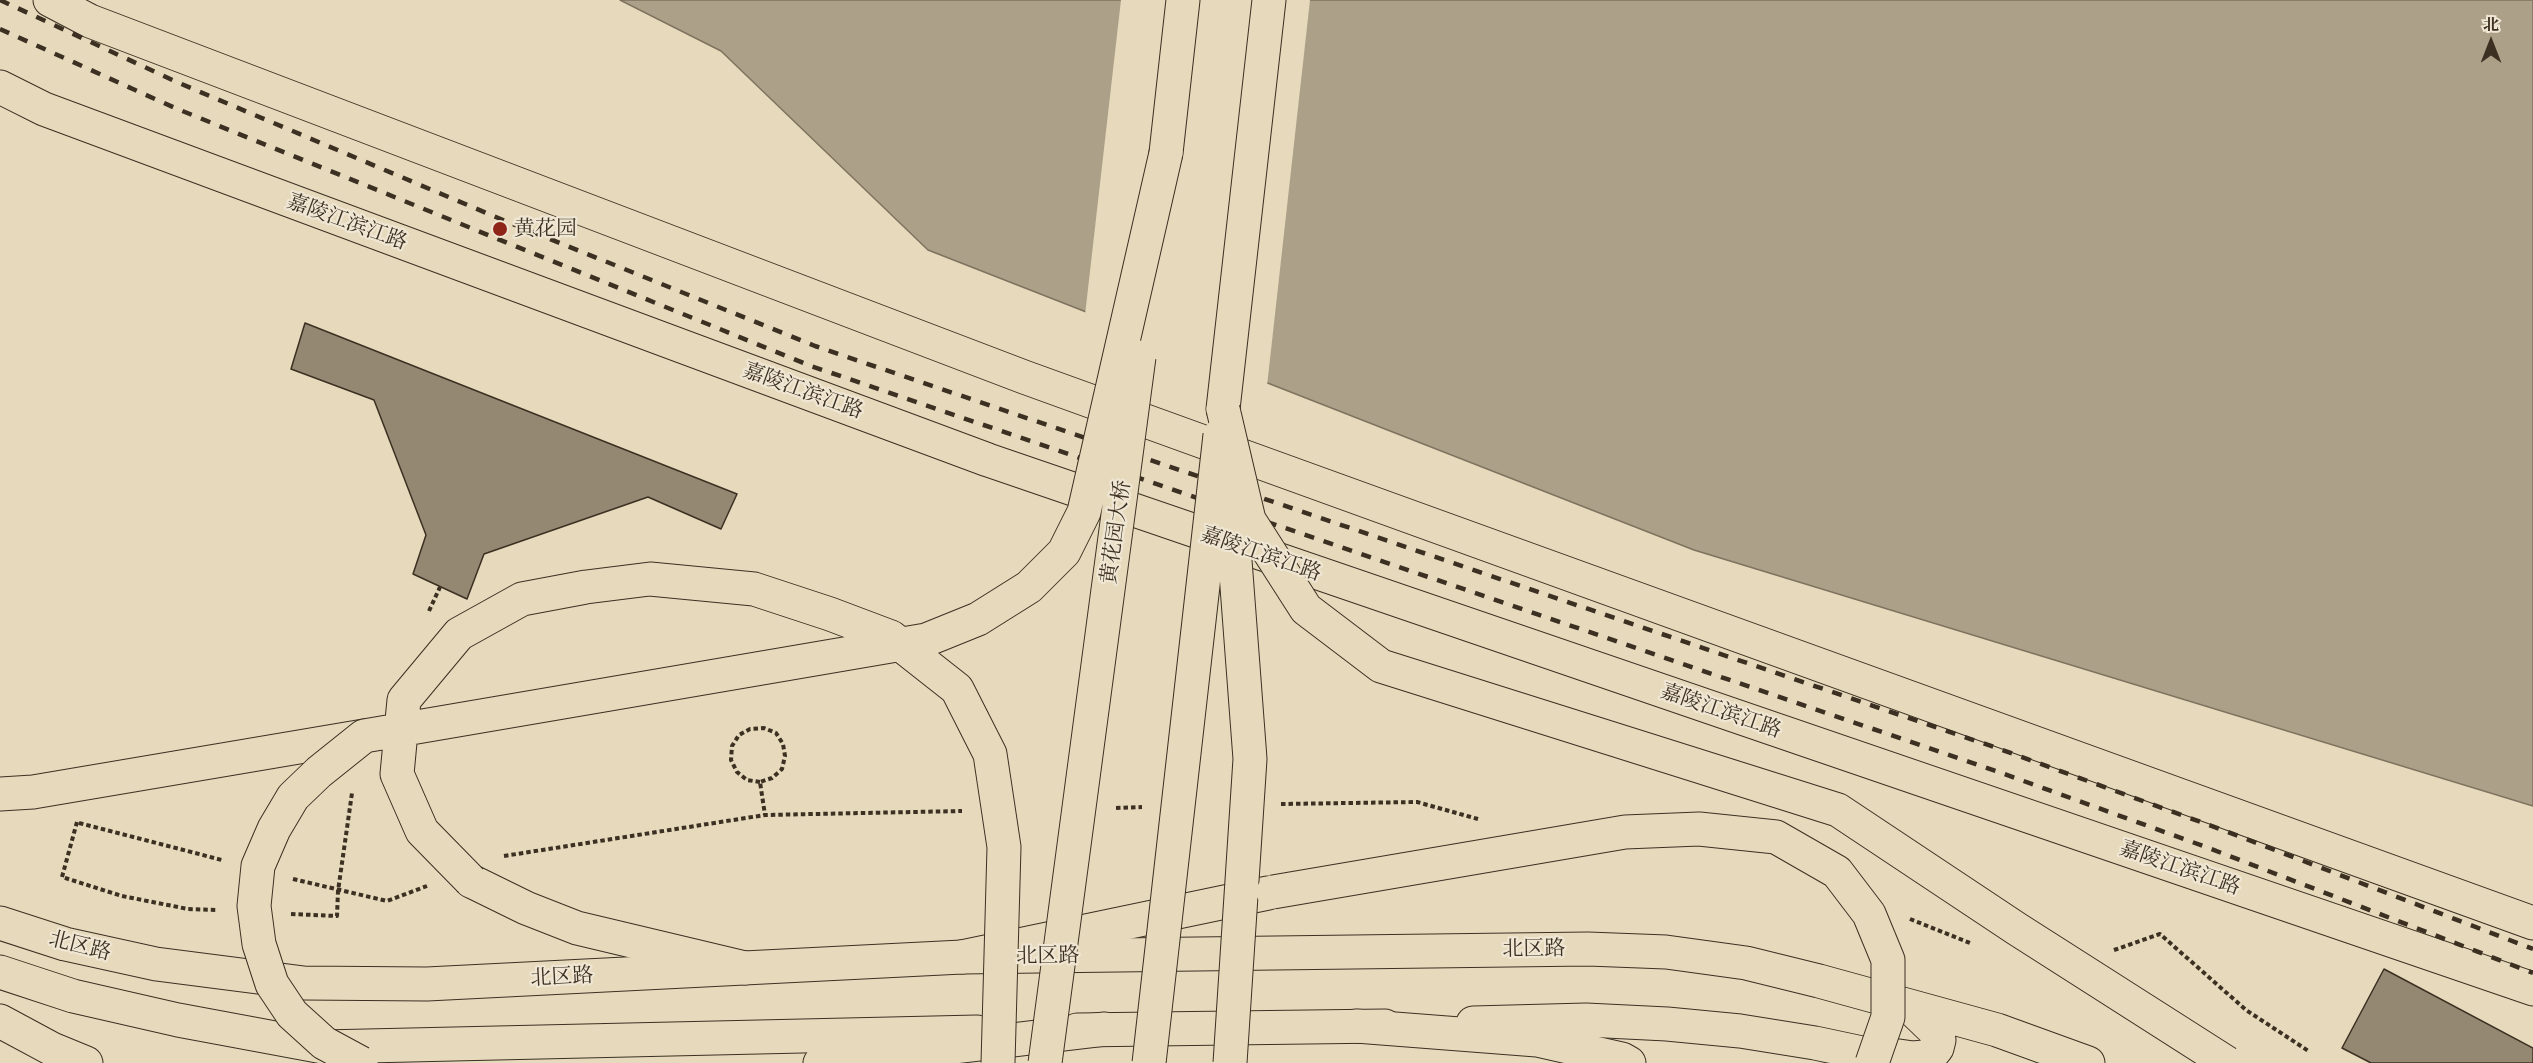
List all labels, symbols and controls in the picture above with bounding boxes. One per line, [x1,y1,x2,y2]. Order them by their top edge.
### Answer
north arrow [2461,12,2521,72]
text: 北 [2483,14,2499,34]
street label: 嘉陵江滨江路 [283,189,411,255]
place label: 黄花园 [514,216,577,242]
marker: 黄花园 [491,220,509,238]
street label: 嘉陵江滨江路 [739,358,867,424]
street label: 黄花园大桥 [1096,478,1136,586]
street label: 嘉陵江滨江路 [1197,522,1325,586]
street label: 嘉陵江滨江路 [1657,679,1785,743]
street label: 嘉陵江滨江路 [2116,836,2244,900]
street label: 北区路 [46,926,114,966]
street label: 北区路 [1502,936,1566,962]
street label: 北区路 [1016,943,1080,969]
street label: 北区路 [530,963,594,991]

